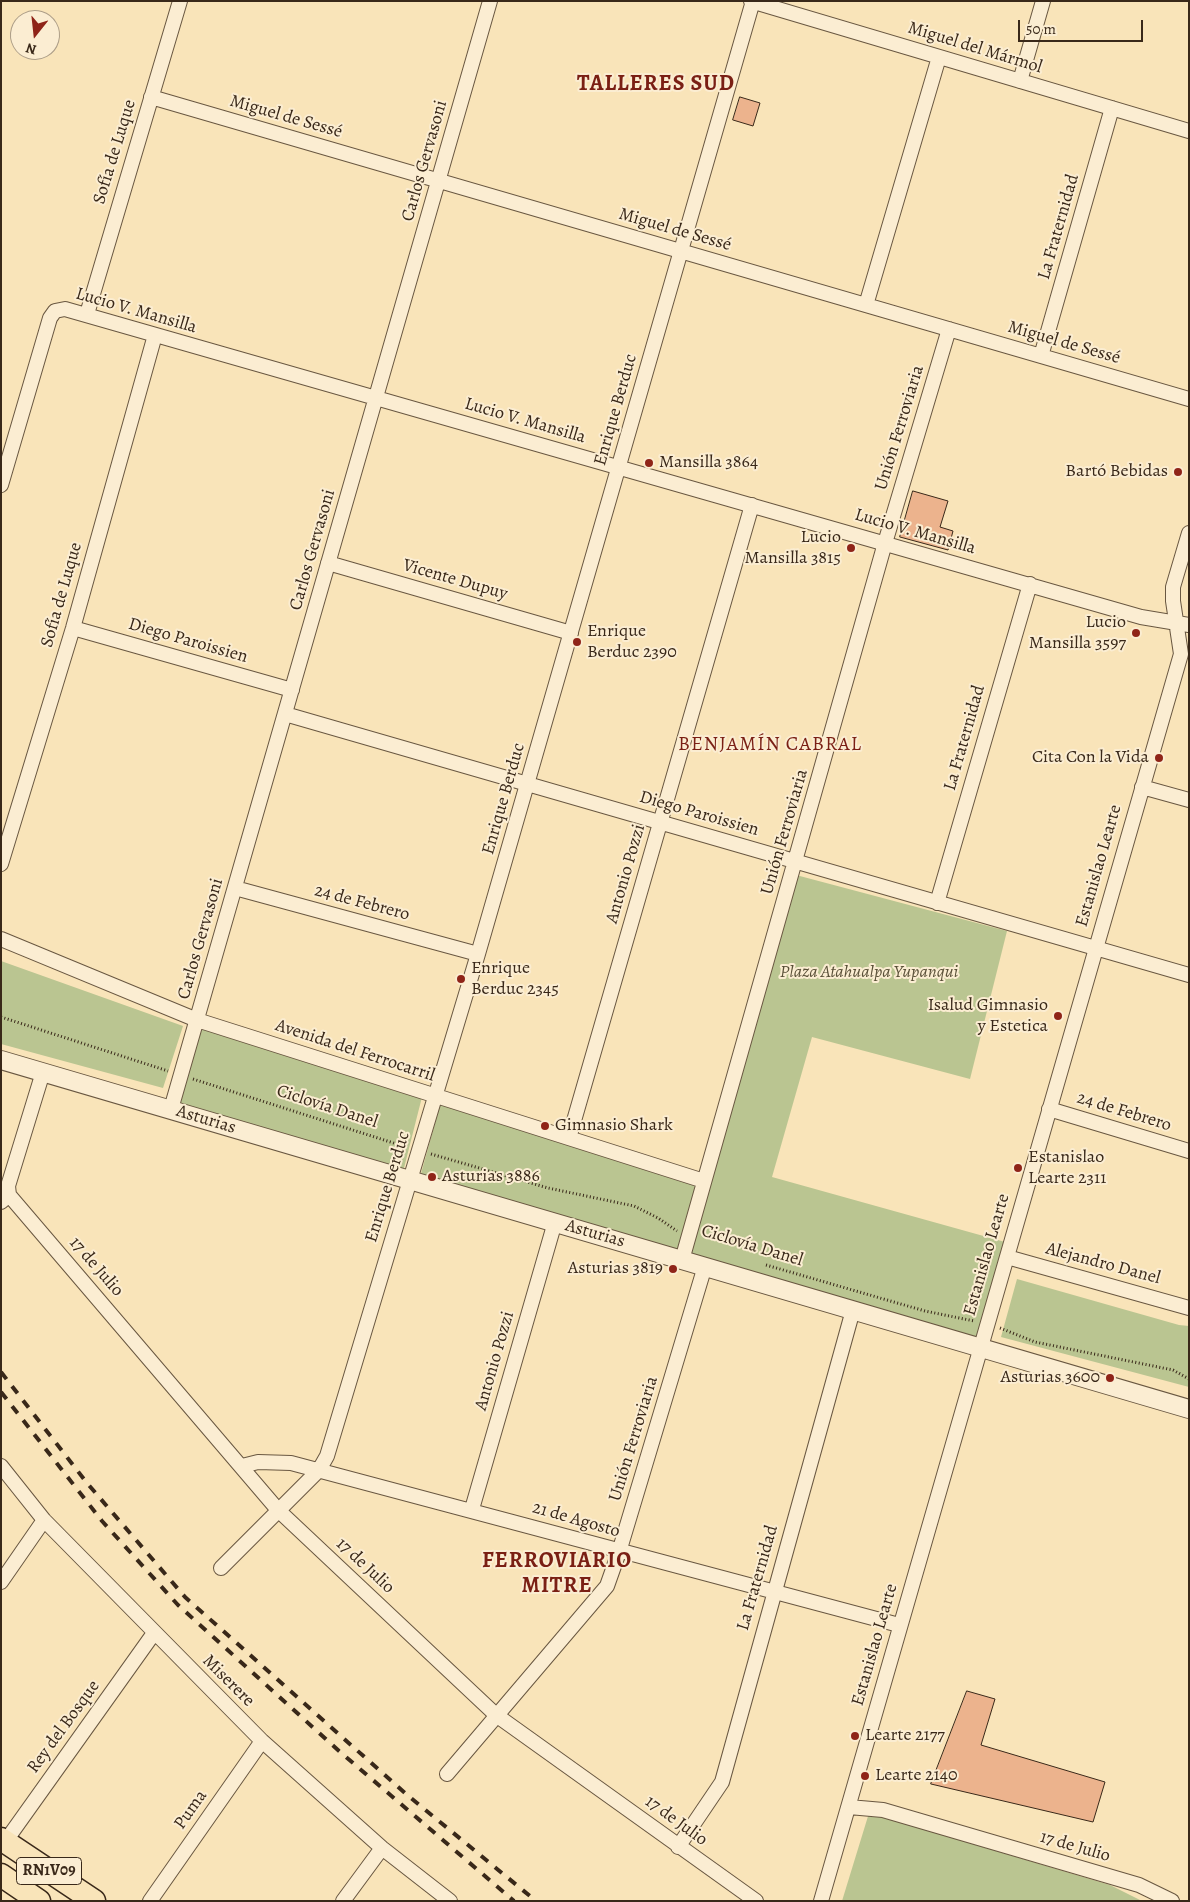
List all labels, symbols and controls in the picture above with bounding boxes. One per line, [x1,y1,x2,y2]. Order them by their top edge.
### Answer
north arrow [10,10,60,60]
scale bar [1020,10,1145,42]
street label: Miguel del Mármol [905,17,1045,79]
text: 50 m [1026,19,1056,39]
text: N [23,38,39,59]
district label: TALLERES SUD [576,72,736,98]
street label: Miguel de Sessé [227,91,345,143]
street label: Sofía de Luque [89,97,141,207]
street label: Carlos Gervasoni [397,98,453,224]
street label: La Fraternidad [1034,172,1084,282]
street label: Miguel de Sessé [616,204,734,256]
street label: Lucio V. Mansilla [73,283,199,339]
street label: Miguel de Sessé [1005,317,1123,369]
street label: Enrique Berduc [590,352,642,468]
street label: Unión Ferroviaria [871,363,929,493]
street label: Lucio V. Mansilla [462,393,588,449]
place label: Mansilla 3864 [659,452,758,474]
marker: Mansilla 3864 [643,457,655,469]
place label: Bartó Bebidas [1065,461,1168,483]
marker: Bartó Bebidas [1172,466,1184,478]
street label: Carlos Gervasoni [285,487,341,613]
street label: Lucio V. Mansilla [852,504,978,560]
place label: Lucio Mansilla 3815 [745,527,841,570]
street label: Sofía de Luque [37,540,87,650]
marker: Lucio Mansilla 3815 [845,542,857,554]
street label: Vicente Dupuy [400,555,510,605]
place label: Lucio Mansilla 3597 [1029,612,1126,654]
street label: Diego Paroissien [126,614,250,668]
place label: Enrique Berduc 2390 [587,621,677,664]
marker: Lucio Mansilla 3597 [1130,627,1142,639]
marker: Enrique Berduc 2390 [571,636,583,648]
street label: La Fraternidad [940,683,990,793]
district label: BENJAMÍN CABRAL [676,733,864,757]
street label: Enrique Berduc [478,741,530,857]
place label: Cita Con la Vida [1032,747,1149,769]
marker: Cita Con la Vida [1153,752,1165,764]
street label: Unión Ferroviaria [757,767,813,897]
street label: Diego Paroissien [637,787,761,841]
street label: Estanislao Learte [1071,802,1127,930]
street label: Antonio Pozzi [602,822,650,926]
street label: Carlos Gervasoni [173,876,229,1002]
street label: 24 de Febrero [312,880,412,926]
place label: Enrique Berduc 2345 [471,958,559,1001]
park label: Plaza Atahualpa Yupanqui [780,962,958,984]
marker: Enrique Berduc 2345 [455,973,467,985]
place label: Isalud Gimnasio y Estetica [928,995,1048,1038]
marker: Isalud Gimnasio y Estetica [1052,1010,1064,1022]
street label: Avenida del Ferrocarril [273,1015,437,1087]
street label: Ciclovía Danel [274,1080,380,1134]
street label: 24 de Febrero [1074,1087,1174,1137]
street label: Asturias [174,1101,238,1139]
place label: Gimnasio Shark [555,1115,673,1137]
marker: Gimnasio Shark [539,1120,551,1132]
street label: Enrique Berduc [361,1129,415,1245]
place label: Estanislao Learte 2311 [1028,1147,1106,1190]
marker: Estanislao Learte 2311 [1012,1162,1024,1174]
place label: Asturias 3886 [442,1166,540,1188]
marker: Asturias 3886 [426,1171,438,1183]
street label: Estanislao Learte [959,1191,1015,1319]
street label: Asturias [563,1215,627,1253]
street label: Ciclovía Danel [699,1220,805,1272]
street label: 17 de Julio [64,1233,128,1301]
street label: Alejandro Danel [1043,1238,1163,1290]
place label: Asturias 3819 [568,1258,663,1280]
marker: Asturias 3819 [667,1263,679,1275]
street label: Antonio Pozzi [471,1309,519,1413]
place label: Asturias 3600 [1000,1367,1100,1389]
marker: Asturias 3600 [1104,1372,1116,1384]
street label: Unión Ferroviaria [605,1374,663,1504]
street label: 21 de Agosto [530,1497,622,1543]
street label: La Fraternidad [733,1523,783,1633]
street label: 17 de Julio [331,1534,399,1598]
district label: FERROVIARIO MITRE [481,1549,633,1600]
street label: Estanislao Learte [847,1581,903,1709]
street label: Miserere [197,1650,259,1712]
street label: Rey del Bosque [23,1676,105,1778]
place label: Learte 2177 [865,1725,945,1747]
marker: Learte 2177 [849,1730,861,1742]
place label: Learte 2140 [875,1765,957,1787]
marker: Learte 2140 [859,1770,871,1782]
street label: Puma [170,1786,212,1834]
street label: 17 de Julio [640,1791,712,1851]
street label: 17 de Julio [1037,1827,1113,1867]
road number: RN1V09 [17,1858,82,1884]

